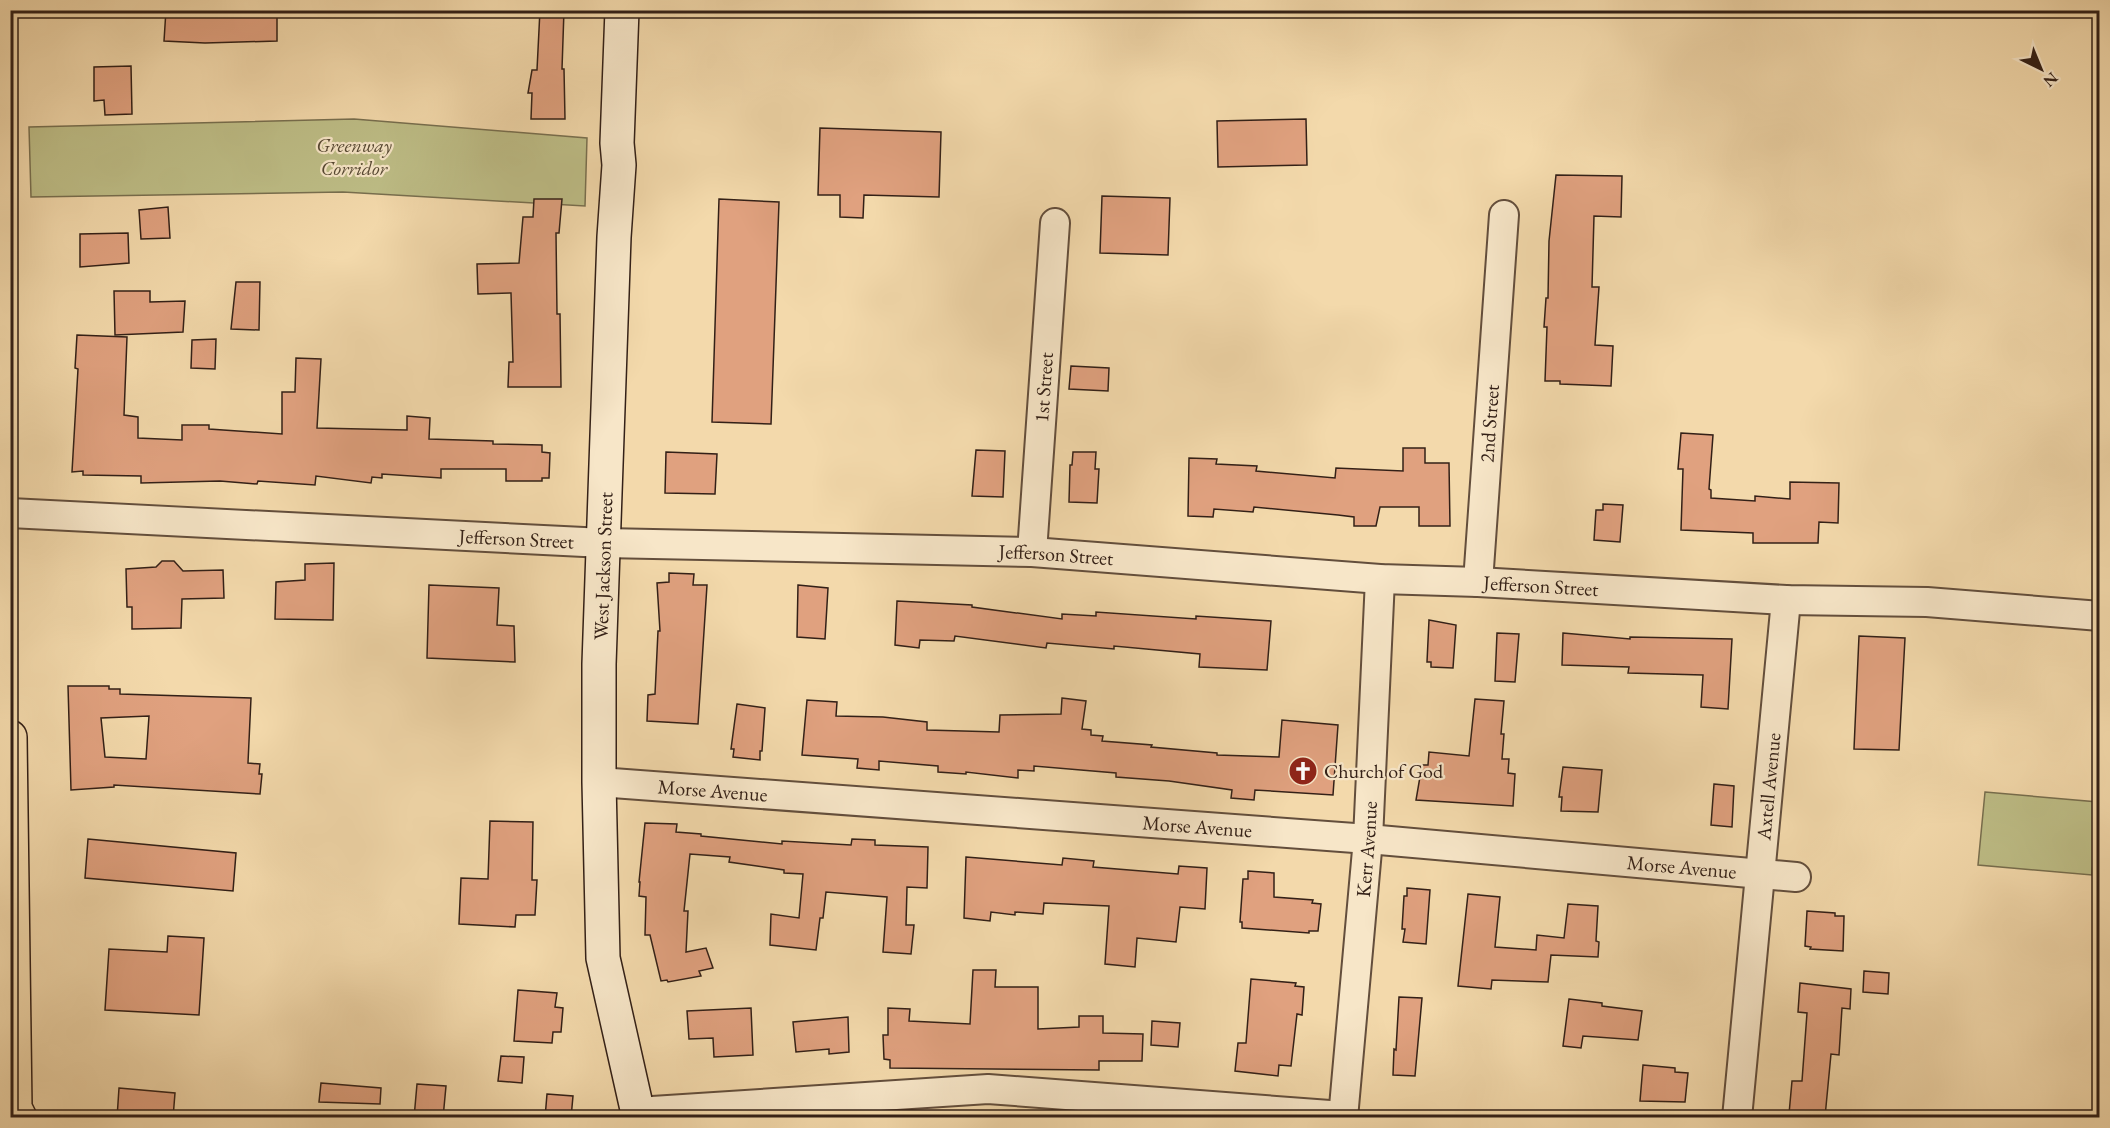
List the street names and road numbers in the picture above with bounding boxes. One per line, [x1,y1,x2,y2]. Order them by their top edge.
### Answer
street label: 1st Street [1028,351,1059,423]
street label: 2nd Street [1474,383,1505,463]
street label: West Jackson Street [587,491,619,640]
street label: Jefferson Street [456,523,575,554]
street label: Jefferson Street [996,538,1115,571]
street label: Jefferson Street [1481,569,1600,602]
street label: Axtell Avenue [1750,731,1786,842]
street label: Morse Avenue [657,773,769,807]
street label: Kerr Avenue [1350,800,1383,898]
street label: Morse Avenue [1142,809,1253,843]
street label: Morse Avenue [1626,849,1738,885]

